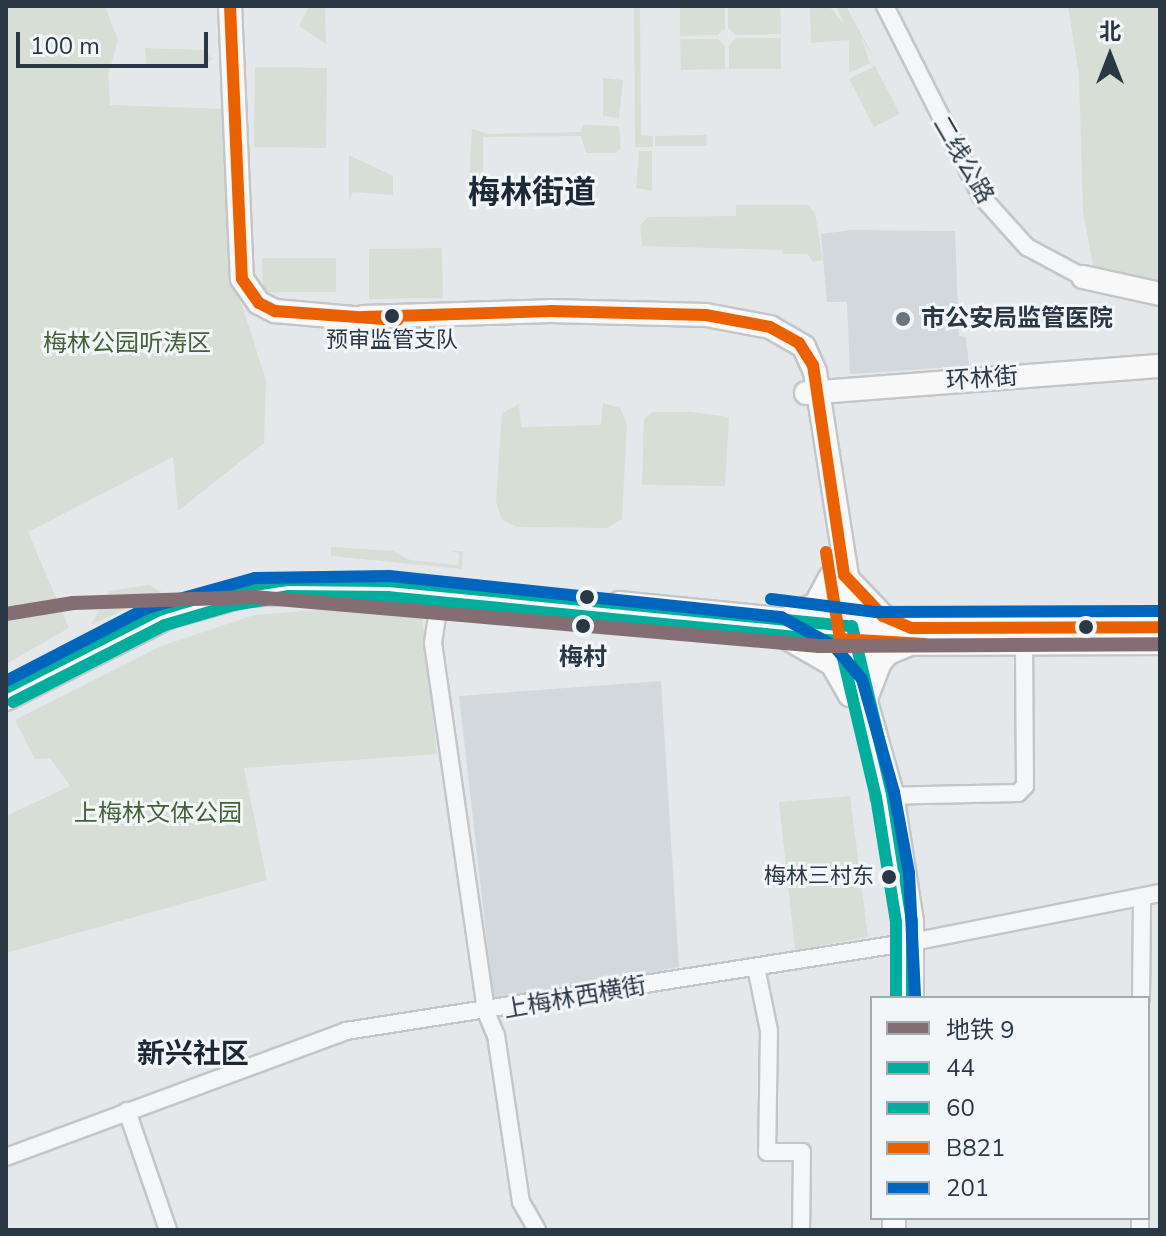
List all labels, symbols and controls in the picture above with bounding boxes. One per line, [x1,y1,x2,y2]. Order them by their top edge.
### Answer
scale bar [20,16,212,66]
north arrow [1070,16,1150,96]
text: 北 [1099,17,1121,47]
text: 100 m [30,30,100,62]
street label: 二线公路 [927,111,999,209]
district label: 梅林街道 [468,174,596,212]
place label: 市公安局监管医院 [921,305,1113,333]
marker: 预审监管支队 [384,308,400,324]
marker: 市公安局监管医院 [892,308,914,330]
place label: 预审监管支队 [326,328,458,354]
park label: 梅林公园听涛区 [43,330,211,358]
street label: 环林街 [945,362,1019,396]
unlabelled marker [579,589,595,605]
marker: 梅村 [569,612,597,640]
unlabelled marker [1078,619,1094,635]
place label: 梅村 [559,644,607,672]
park label: 上梅林文体公园 [74,800,242,828]
place label: 梅林三村东 [764,864,874,890]
marker: 梅林三村东 [881,869,897,885]
street label: 上梅林西横街 [502,971,648,1025]
legend [870,996,1150,1220]
text: 地铁 9 [946,1014,1015,1046]
district label: 新兴社区 [137,1037,249,1071]
text: 44 [946,1052,975,1084]
text: 60 [946,1092,975,1124]
text: B821 [946,1132,1005,1164]
text: 201 [946,1172,989,1204]

